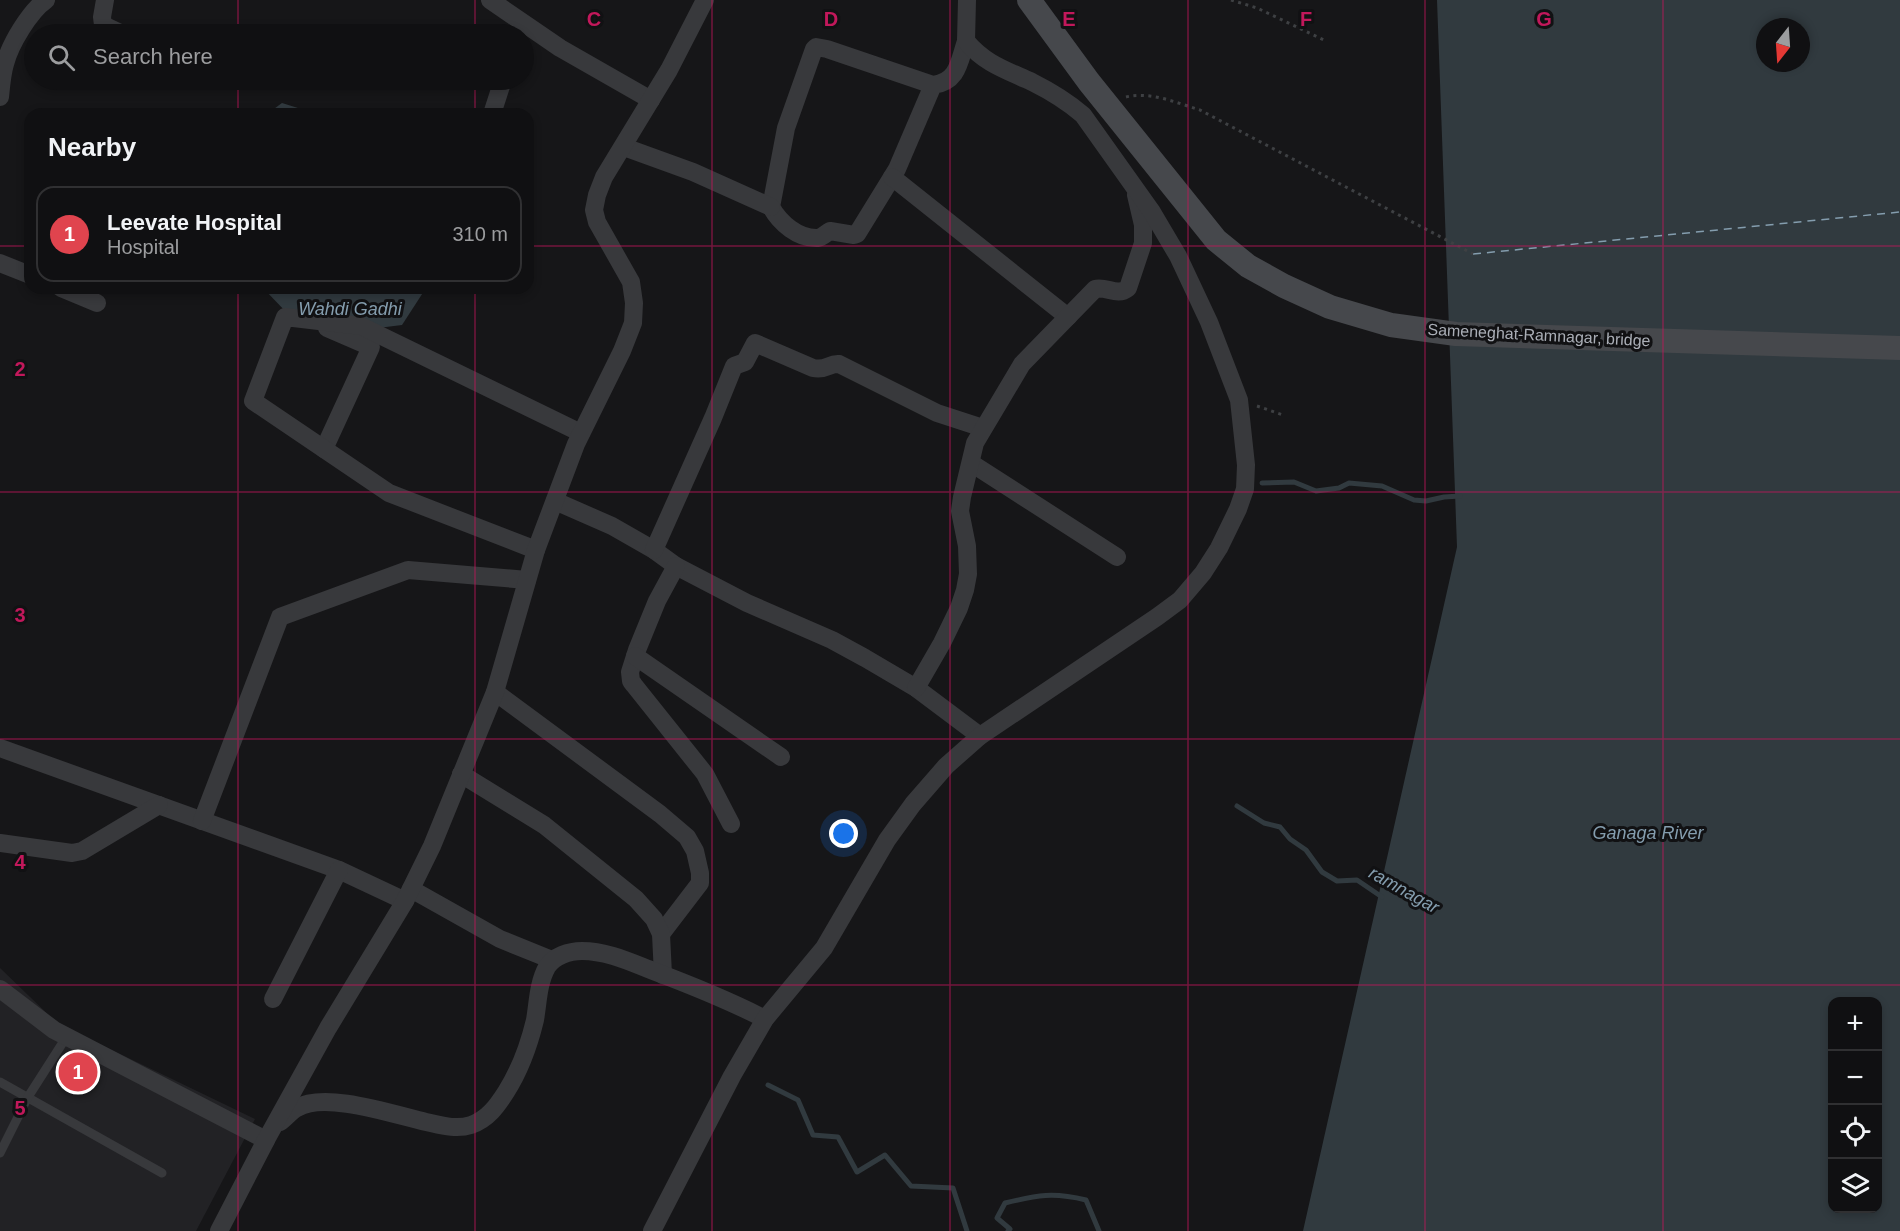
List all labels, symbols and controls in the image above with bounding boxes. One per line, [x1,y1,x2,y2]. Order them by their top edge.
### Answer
text: C [587,8,601,30]
text: D [824,8,838,30]
text: E [1062,8,1076,30]
text: F [1300,8,1312,30]
text: G [1536,8,1552,30]
north arrow [1756,18,1810,72]
search box [24,24,534,90]
icon: search [45,41,78,74]
text: Search here [93,44,213,69]
text: Nearby [48,132,136,162]
text: Leevate Hospital [107,210,282,235]
text: 1 [64,223,75,245]
text: 310 m [452,223,508,245]
text: Hospital [107,236,179,258]
water label: Wahdi Gadhi [298,299,403,319]
street label: Sameneghat-Ramnagar, bridge [1427,321,1651,349]
text: 2 [14,358,26,380]
text: 3 [14,604,26,626]
your location [829,819,858,848]
water label: Ganaga River [1592,823,1705,843]
text: 4 [14,851,26,873]
water label: ramnagar [1365,863,1443,918]
map controls [1828,997,1882,1213]
button: + [1828,997,1882,1051]
pin: 1 [58,1050,98,1094]
button: − [1828,1051,1882,1105]
text: 5 [14,1097,26,1119]
button: locate [1828,1105,1882,1159]
button: layers [1828,1159,1882,1213]

